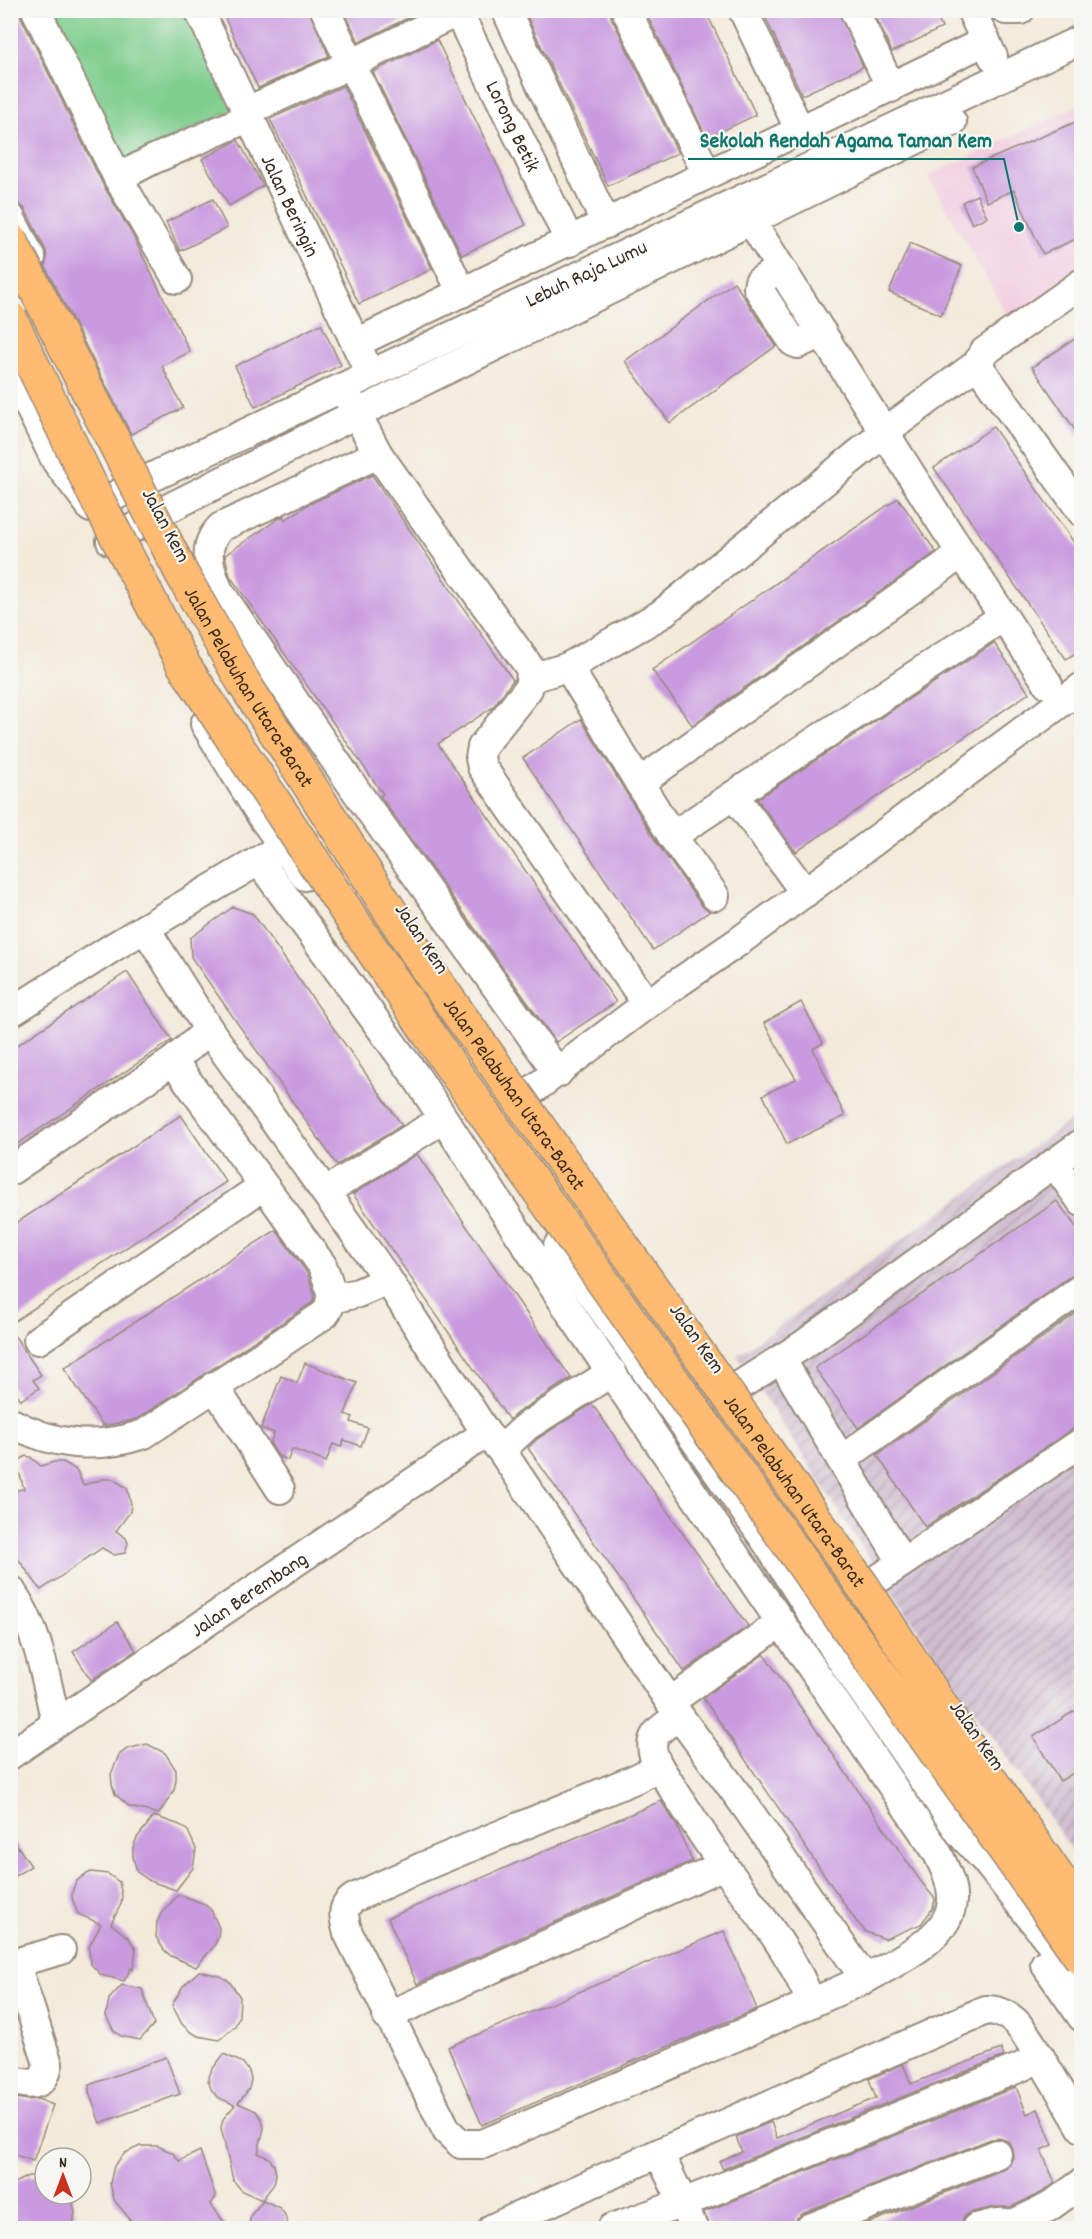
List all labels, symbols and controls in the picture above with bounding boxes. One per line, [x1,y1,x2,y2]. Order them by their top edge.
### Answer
street label: Lorong Betik [476,77,546,178]
callout: Sekolah Rendah Agama Taman Kem [688,119,1004,159]
text: Sekolah Rendah Agama Taman Kem [700,127,992,158]
street label: Jalan Beringin [251,151,325,263]
street label: Lebuh Raja Lumu [521,234,653,317]
street label: Jalan Kem [132,484,196,569]
street label: Jalan Pelabuhan Utara-Barat [174,582,320,795]
street label: Jalan Kem [386,898,455,981]
street label: Jalan Pelabuhan Utara-Barat [434,992,591,1198]
street label: Jalan Kem [660,1298,731,1381]
street label: Jalan Pelabuhan Utara-Barat [714,1390,872,1595]
street label: Jalan Berembang [186,1546,315,1646]
street label: Jalan Kem [940,1695,1011,1778]
north arrow [33,2146,93,2206]
text: N [59,2152,67,2175]

